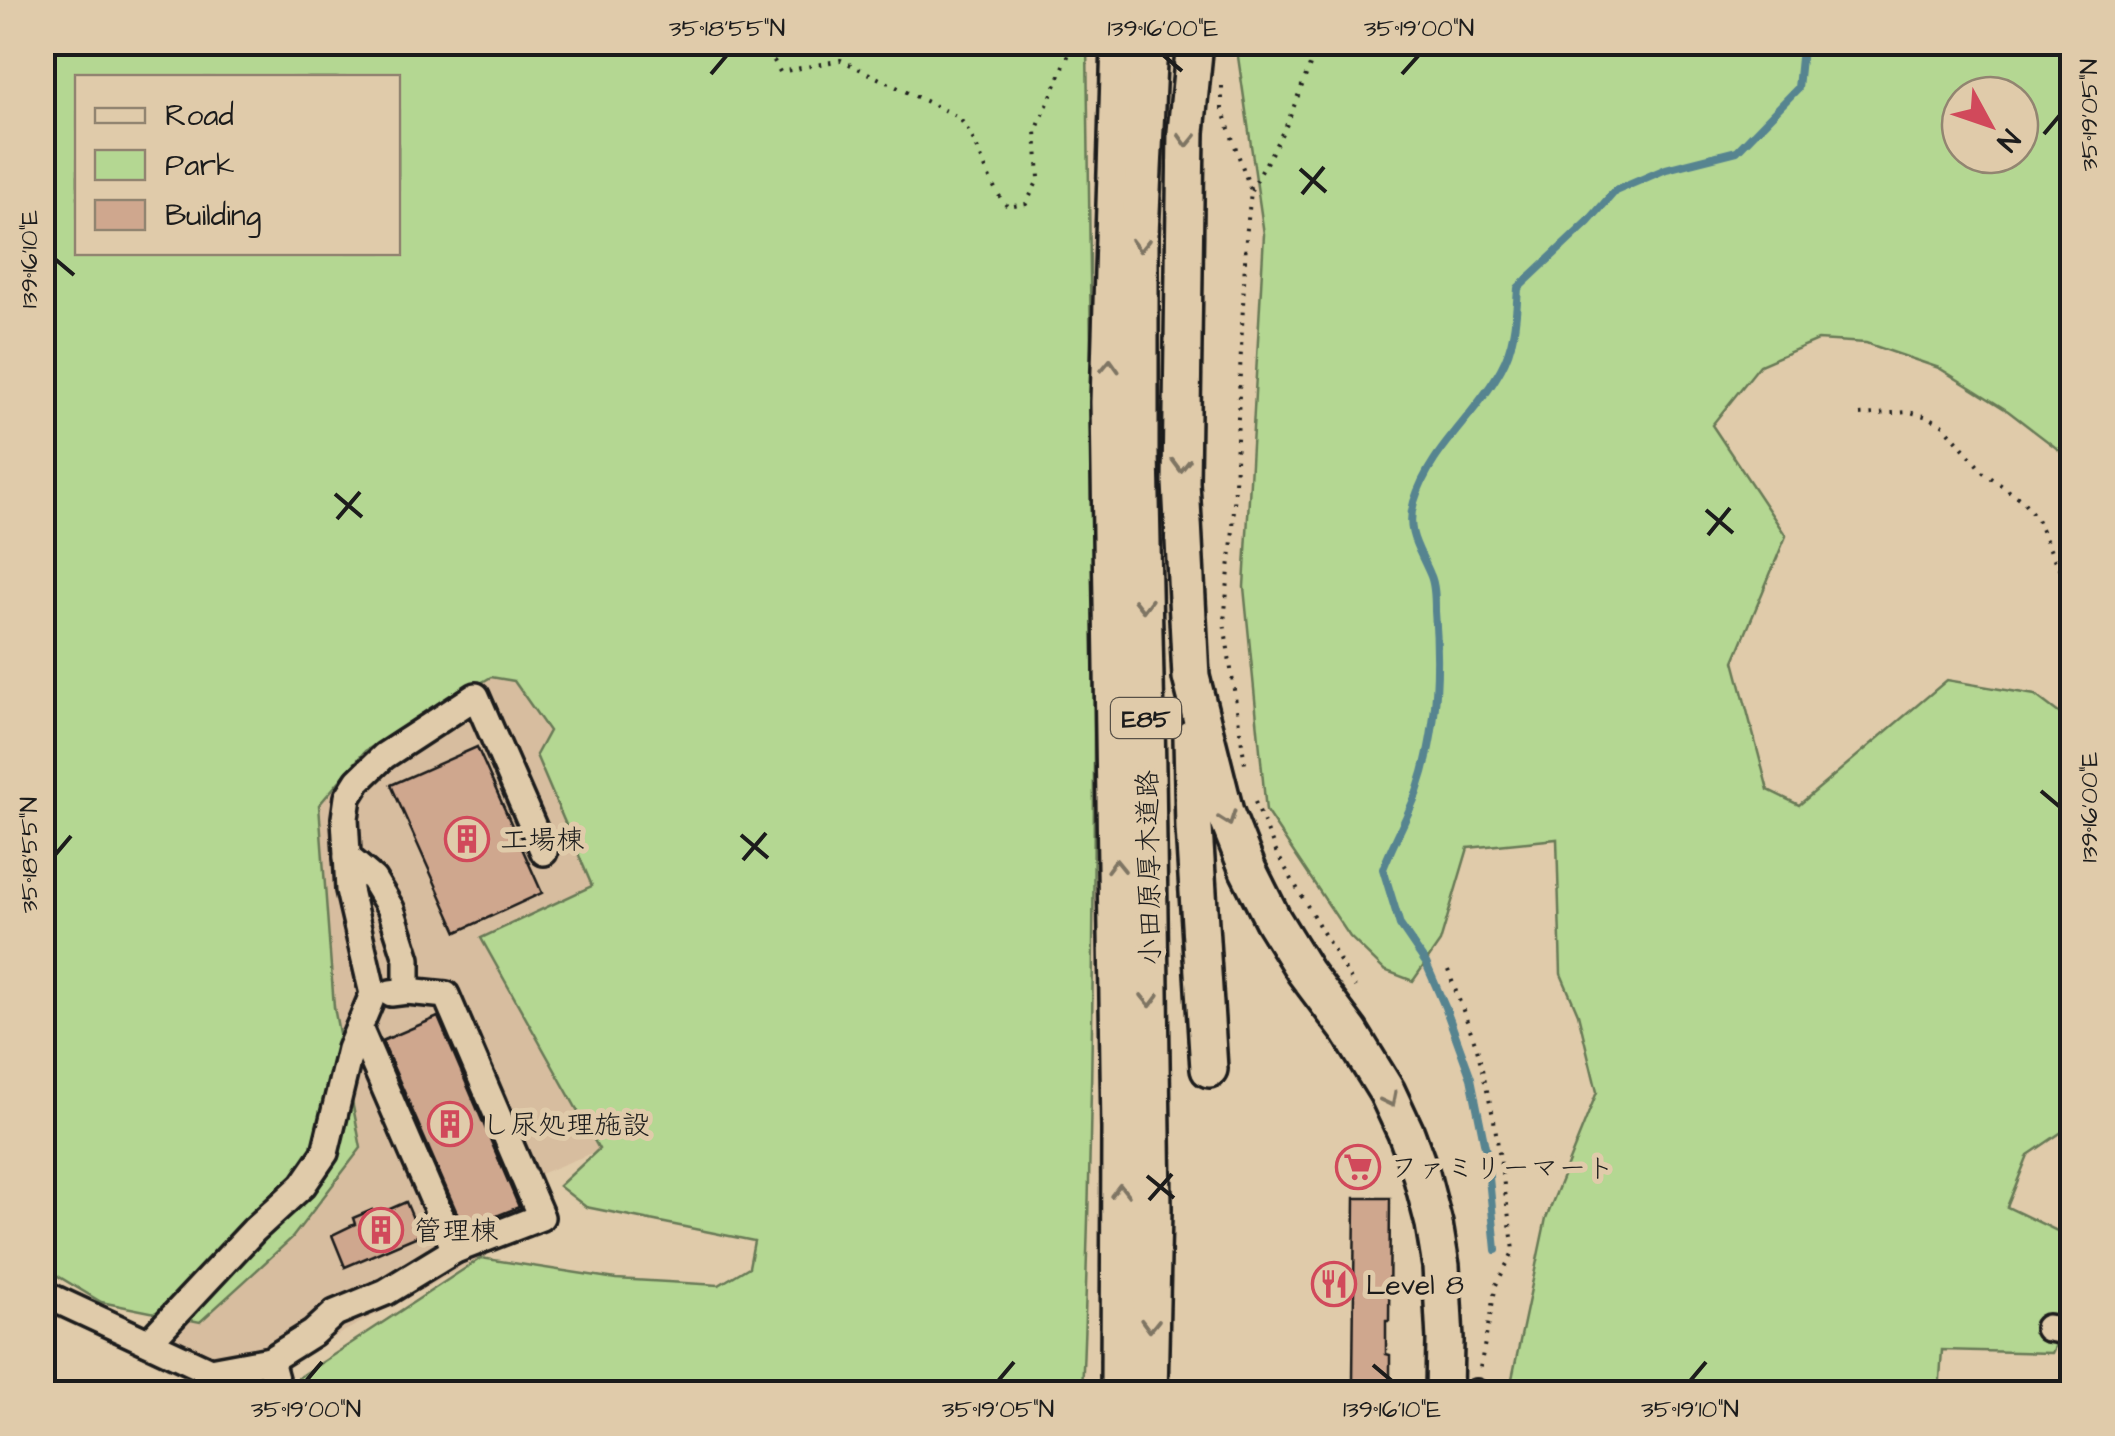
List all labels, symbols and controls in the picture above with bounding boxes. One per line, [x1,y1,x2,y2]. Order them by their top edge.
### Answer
text: 35°18'55"N [669,11,785,46]
text: 139°16'00"E [1108,11,1219,46]
text: 35°19'00"N [1364,11,1474,46]
text: 35°19'05"N [2072,59,2107,171]
legend [75,75,400,255]
north arrow [1940,75,2040,175]
text: Road [165,95,234,137]
text: N [1987,121,2029,160]
one-way arrow [1176,132,1197,148]
text: Park [165,145,234,187]
text: Building [165,195,261,238]
text: 139°16'10"E [12,210,47,308]
one-way arrow [1129,238,1151,253]
one-way arrow [1099,358,1120,374]
one-way arrow [1170,458,1192,473]
one-way arrow [1133,597,1154,613]
road number: E85 [1111,698,1181,738]
text: 139°16'00"E [2072,751,2107,862]
street label: 小田原厚木道路 [1128,770,1171,966]
text: 35°18'55"N [12,797,47,913]
one-way arrow [1216,810,1237,827]
building icon: 工場棟 [444,816,490,862]
place label: 工場棟 [500,821,584,860]
one-way arrow [1105,858,1126,874]
one-way arrow [1139,992,1161,1008]
one-way arrow [1378,1089,1397,1107]
building icon: し尿処理施設 [427,1101,473,1147]
place label: し尿処理施設 [482,1106,650,1145]
supermarket icon: ファミリーマート [1335,1144,1381,1190]
place label: ファミリーマート [1390,1149,1615,1188]
one-way arrow [1109,1183,1131,1198]
building icon: 管理棟 [358,1207,404,1253]
place label: 管理棟 [414,1212,498,1251]
restaurant icon: Level 8 [1311,1261,1357,1307]
place label: Level 8 [1366,1266,1464,1305]
one-way arrow [1140,1317,1161,1333]
text: 35°19'00"N [251,1392,361,1427]
text: 35°19'05"N [942,1392,1054,1427]
text: 139°16'10"E [1343,1392,1441,1427]
text: 35°19'10"N [1641,1392,1739,1427]

